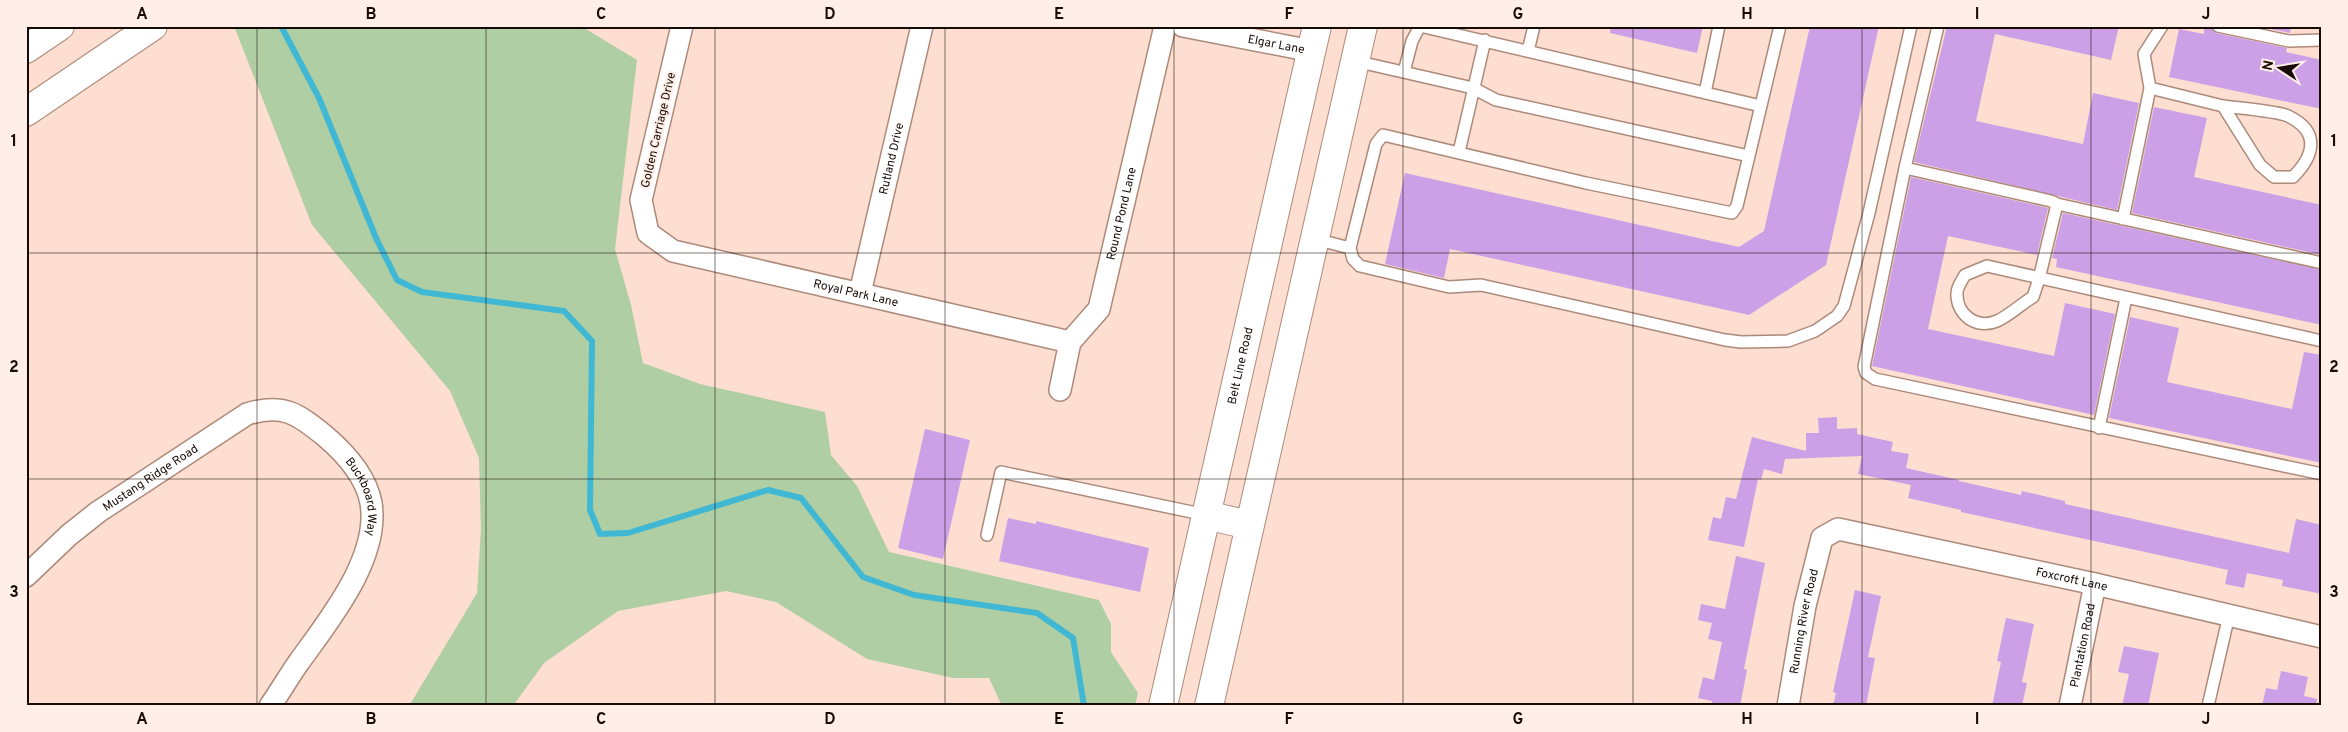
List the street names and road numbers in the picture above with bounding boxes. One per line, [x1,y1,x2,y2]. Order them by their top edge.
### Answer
street label: Elgar Lane [1246,32,1306,58]
street label: Golden Carriage Drive [638,71,680,190]
street label: Rutland Drive [876,121,908,196]
street label: Round Pond Lane [1104,166,1141,262]
street label: Royal Park Lane [812,276,900,311]
street label: Belt Line Road [1225,326,1258,406]
street label: Mustang Ridge Road [100,441,202,516]
street label: Buckboard Way [341,454,379,537]
street label: Foxcroft Lane [2034,565,2109,596]
street label: Running River Road [1787,567,1823,675]
street label: Plantation Road [2067,602,2100,689]

